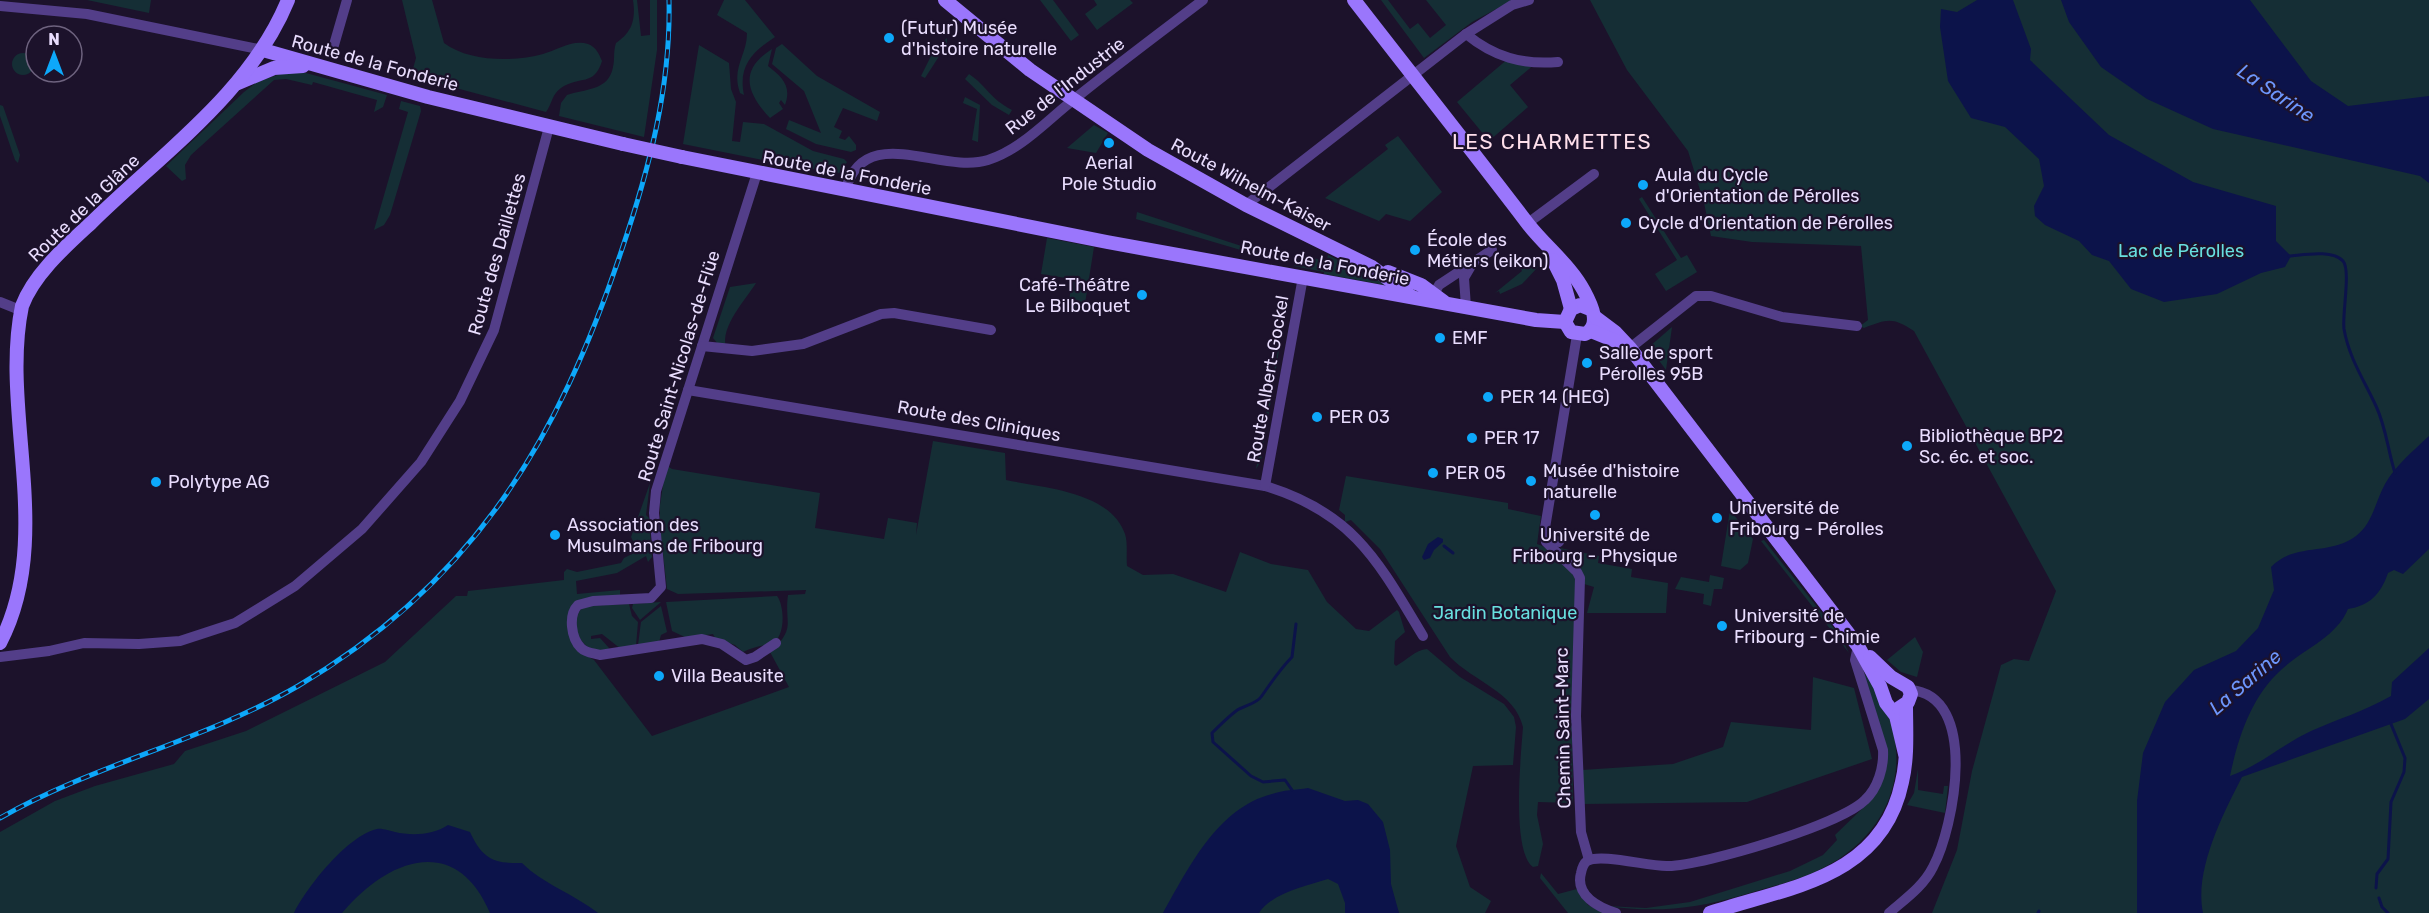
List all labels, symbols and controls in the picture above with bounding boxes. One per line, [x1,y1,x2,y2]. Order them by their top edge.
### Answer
place label: (Futur) Musée d'histoire naturelle [901,17,1057,60]
north arrow [24,24,84,84]
text: N [48,30,60,49]
street label: Route de la Fonderie [289,30,461,96]
marker: (Futur) Musée d'histoire naturelle [882,31,896,45]
street label: Rue de l'Industrie [1001,33,1129,139]
water label: La Sarine [2233,59,2319,127]
district label: LES CHARMETTES [1452,129,1652,154]
street label: Route Wilhelm-Kaiser [1167,133,1335,237]
marker: Aerial Pole Studio [1102,136,1116,150]
street label: Route de la Fonderie [761,146,933,200]
street label: Route de la Glâne [24,149,144,267]
place label: Aerial Pole Studio [1061,152,1157,195]
place label: Aula du Cycle d'Orientation de Pérolles [1655,164,1860,207]
street label: Route des Daillettes [463,170,531,338]
marker: Aula du Cycle d'Orientation de Pérolles [1636,178,1650,192]
place label: Cycle d'Orientation de Pérolles [1638,212,1893,234]
marker: Cycle d'Orientation de Pérolles [1619,216,1633,230]
place label: École des Métiers (eikon) [1427,229,1548,272]
street label: Route de la Fonderie [1239,236,1411,290]
park label: Lac de Pérolles [2118,240,2244,262]
marker: École des Métiers (eikon) [1408,243,1422,257]
street label: Route Saint-Nicolas-de-Flüe [633,248,725,484]
place label: Café-Théâtre Le Bilboquet [1019,274,1130,317]
marker: Café-Théâtre Le Bilboquet [1135,288,1149,302]
street label: Route Albert-Gockel [1242,294,1294,464]
place label: EMF [1452,327,1488,349]
marker: EMF [1433,331,1447,345]
place label: Salle de sport Pérolles 95B [1599,342,1713,385]
marker: Salle de sport Pérolles 95B [1580,356,1594,370]
place label: PER 14 (HEG) [1500,386,1610,408]
marker: PER 14 (HEG) [1481,390,1495,404]
street label: Route des Cliniques [896,396,1062,446]
place label: PER 03 [1329,406,1390,428]
marker: PER 03 [1310,410,1324,424]
place label: Bibliothèque BP2 Sc. éc. et soc. [1919,425,2063,468]
place label: PER 17 [1484,427,1540,449]
marker: PER 17 [1465,431,1479,445]
marker: Bibliothèque BP2 Sc. éc. et soc. [1900,439,1914,453]
place label: Musée d'histoire naturelle [1543,460,1679,503]
place label: PER 05 [1445,462,1506,484]
marker: PER 05 [1426,466,1440,480]
place label: Polytype AG [168,471,270,493]
marker: Musée d'histoire naturelle [1524,474,1538,488]
marker: Polytype AG [149,475,163,489]
place label: Université de Fribourg - Pérolles [1729,497,1884,540]
marker: Université de Fribourg - Physique [1588,508,1602,522]
marker: Université de Fribourg - Pérolles [1710,511,1724,525]
place label: Association des Musulmans de Fribourg [567,514,763,557]
place label: Université de Fribourg - Physique [1512,524,1678,567]
marker: Association des Musulmans de Fribourg [548,528,562,542]
park label: Jardin Botanique [1433,602,1577,624]
place label: Université de Fribourg - Chimie [1734,605,1880,648]
marker: Université de Fribourg - Chimie [1715,619,1729,633]
water label: La Sarine [2204,644,2286,720]
street label: Chemin Saint-Marc [1551,647,1575,809]
place label: Villa Beausite [671,665,784,687]
marker: Villa Beausite [652,669,666,683]

